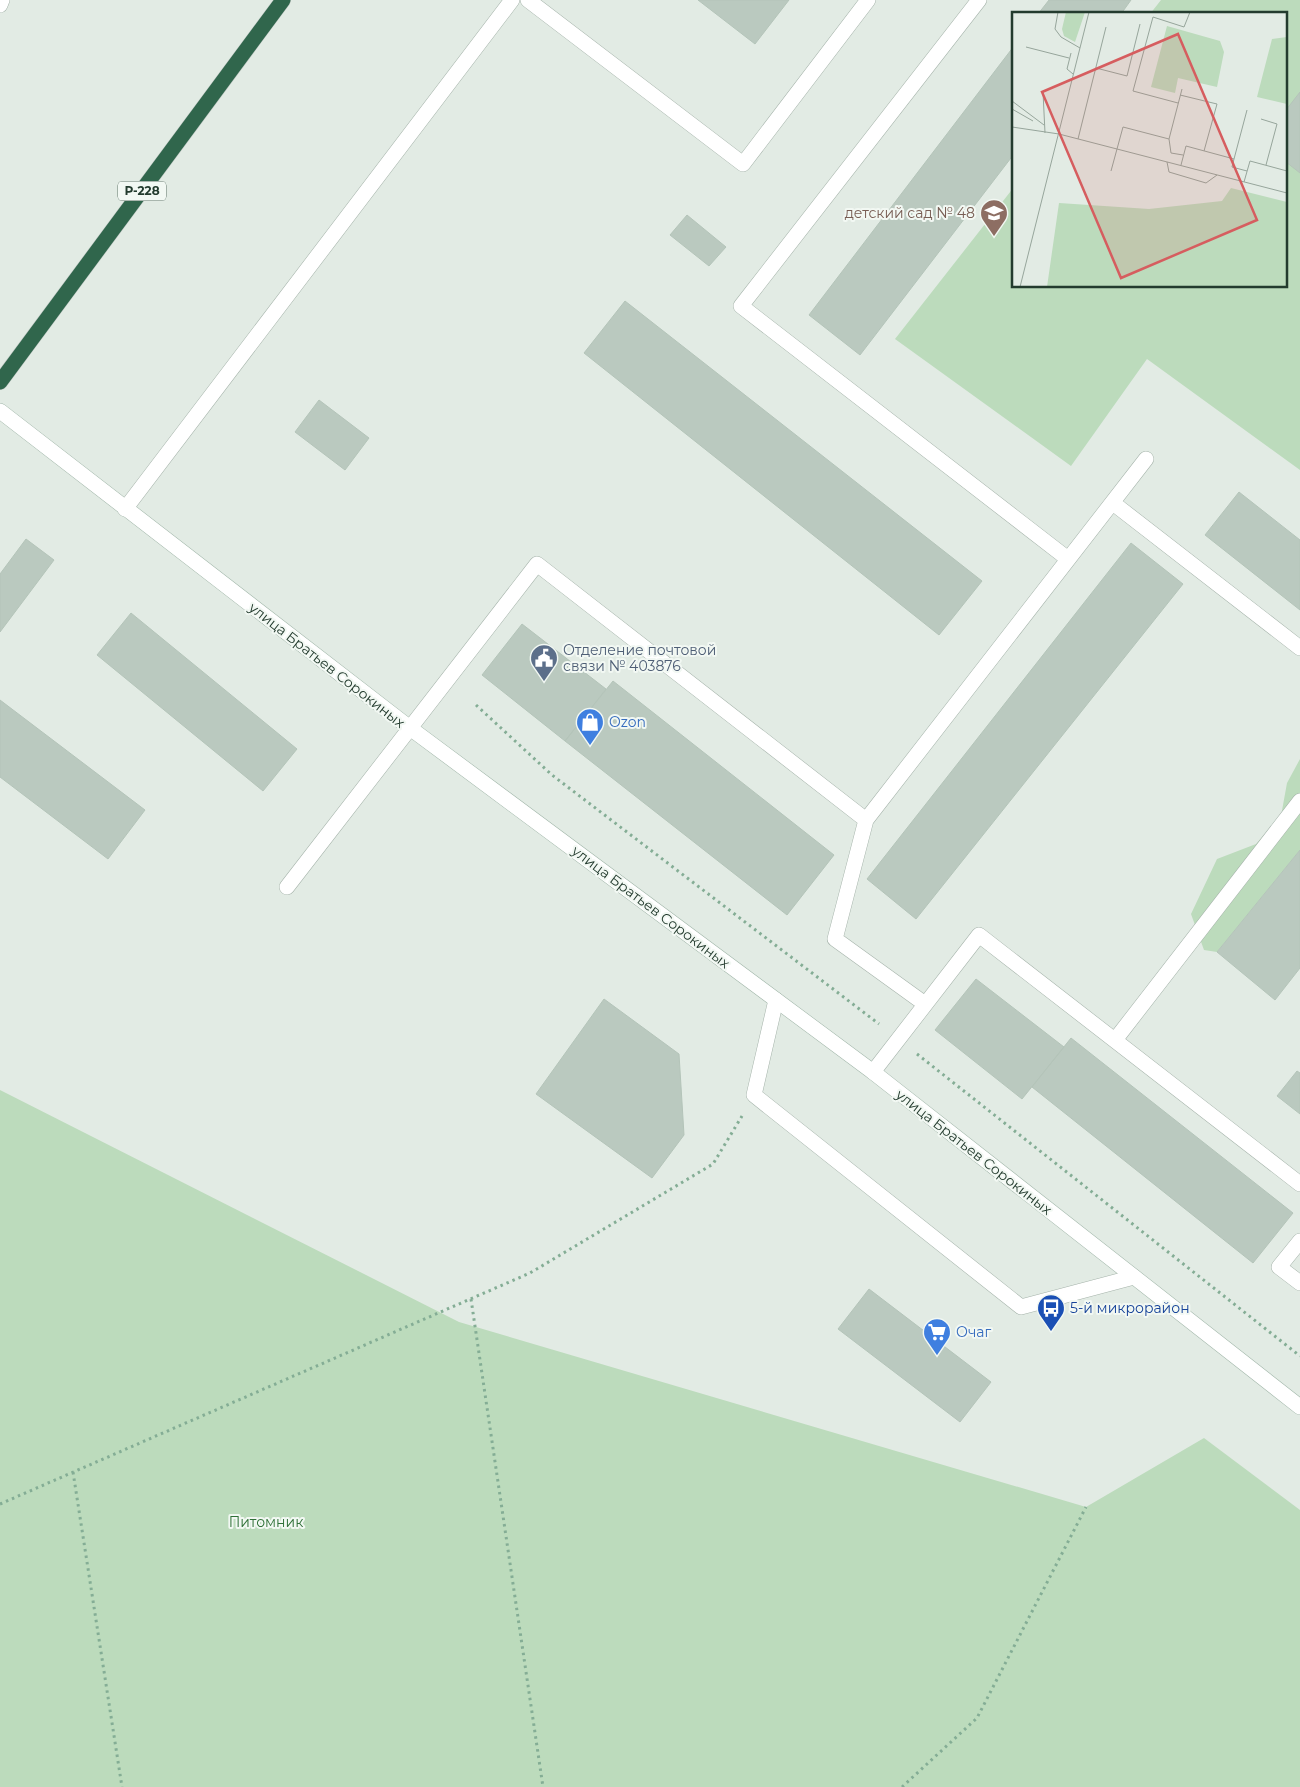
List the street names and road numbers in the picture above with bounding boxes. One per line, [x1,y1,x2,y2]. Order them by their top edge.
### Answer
road number: Р-228 [118,182,166,200]
street label: улица Братьев Сорокиных [245,598,409,732]
street label: улица Братьев Сорокиных [568,841,734,973]
street label: улица Братьев Сорокиных [892,1085,1056,1219]

